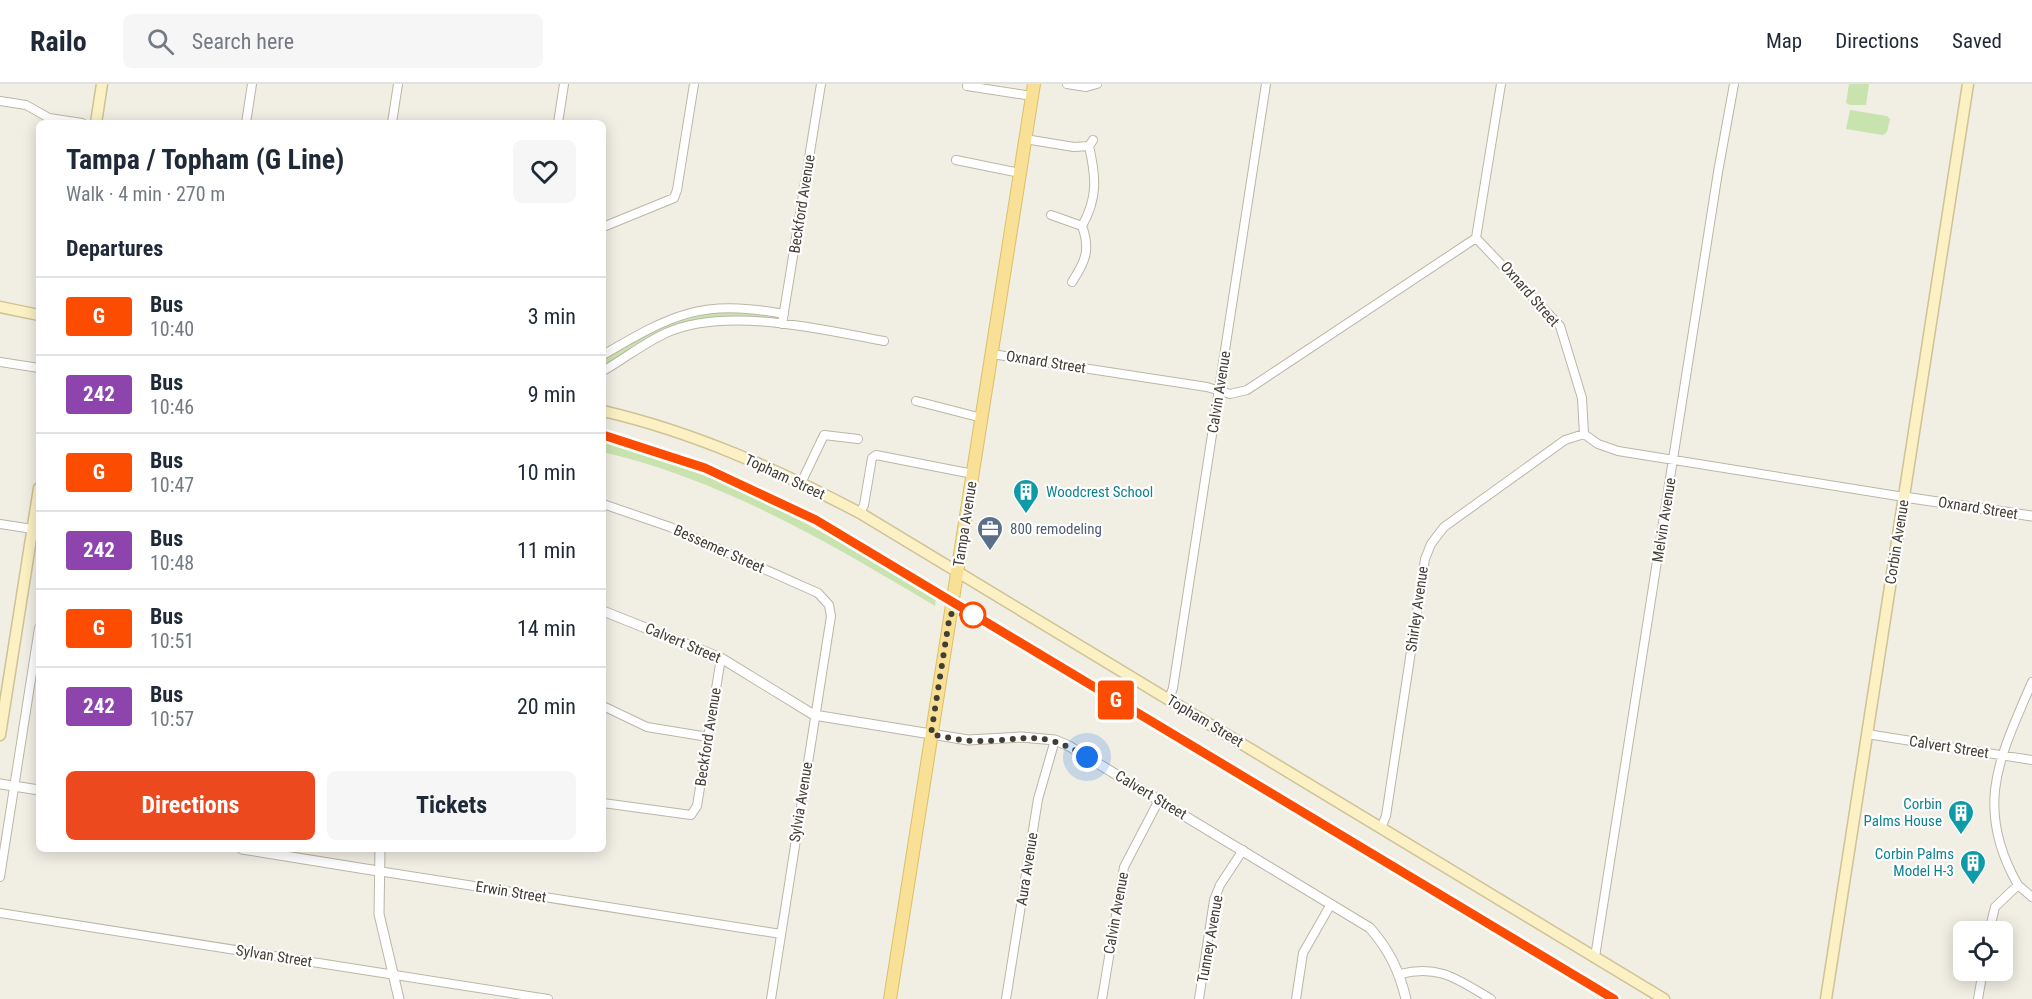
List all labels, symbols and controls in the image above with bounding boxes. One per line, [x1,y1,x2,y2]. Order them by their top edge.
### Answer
search box [123,14,543,68]
text: Railo [30,25,87,58]
icon: search [144,25,177,58]
text: Search here [192,29,294,54]
text: Map [1766,29,1802,53]
text: Directions [1835,29,1919,53]
text: Saved [1952,29,2002,53]
button: heart [513,140,576,203]
text: Tampa / Topham (G Line) [66,143,344,176]
street label: Beckford Avenue [785,153,819,255]
text: Walk · 4 min · 270 m [66,182,225,206]
text: Departures [66,236,163,261]
street label: Oxnard Street [1497,258,1563,330]
text: Bus [150,292,183,317]
text: G [93,304,105,328]
text: 3 min [528,304,576,329]
text: 10:40 [150,317,194,341]
street label: Oxnard Street [1005,347,1087,377]
street label: Calvin Avenue [1204,350,1234,434]
text: Bus [150,370,183,395]
text: 242 [83,382,115,406]
text: 9 min [528,382,576,407]
text: 10:46 [150,395,194,419]
text: Bus [150,448,183,473]
street label: Topham Street [742,451,828,503]
text: G [93,460,105,484]
text: 10 min [517,460,576,485]
text: 10:47 [150,473,194,497]
street label: Melvin Avenue [1648,476,1680,564]
building icon: Woodcrest School [1011,477,1041,515]
street label: Tampa Avenue [949,480,981,568]
place label: Woodcrest School [1046,483,1153,501]
street label: Oxnard Street [1937,493,2019,523]
street label: Corbin Avenue [1881,498,1913,586]
office icon: 800 remodeling [975,514,1005,552]
place label: 800 remodeling [1010,520,1102,538]
street label: Bessemer Street [671,521,767,577]
text: Bus [150,526,183,551]
text: 242 [83,538,115,562]
text: 11 min [517,538,576,563]
text: 10:48 [150,551,194,575]
street label: Shirley Avenue [1402,565,1432,653]
unlabelled marker [960,602,986,628]
text: Bus [150,604,183,629]
text: G [93,616,105,640]
text: 14 min [517,616,576,641]
street label: Calvert Street [642,619,724,667]
text: 10:51 [150,629,194,653]
line badge: G [1096,680,1136,720]
text: Bus [150,682,183,707]
street label: Beckford Avenue [691,686,725,788]
text: G [1110,688,1122,712]
street label: Topham Street [1163,691,1247,751]
text: 242 [83,694,115,718]
text: 20 min [517,694,576,719]
text: 10:57 [150,707,194,731]
street label: Calvert Street [1908,732,1990,762]
your location [1072,742,1102,772]
street label: Sylvia Avenue [786,761,816,843]
street label: Calvert Street [1112,767,1190,823]
button: Directions [66,771,315,840]
button: Tickets [327,771,576,840]
place label: Corbin Palms House [1864,795,1942,830]
building icon: Corbin Palms House [1946,798,1976,836]
street label: Aura Avenue [1012,831,1042,907]
place label: Corbin Palms Model H-3 [1875,845,1954,880]
building icon: Corbin Palms Model H-3 [1958,848,1988,886]
street label: Calvin Avenue [1100,871,1132,955]
street label: Erwin Street [474,878,548,906]
street label: Tunney Avenue [1193,894,1227,984]
map controls [1953,921,2013,981]
button: locate [1953,921,2013,981]
street label: Sylvan Street [235,941,313,971]

